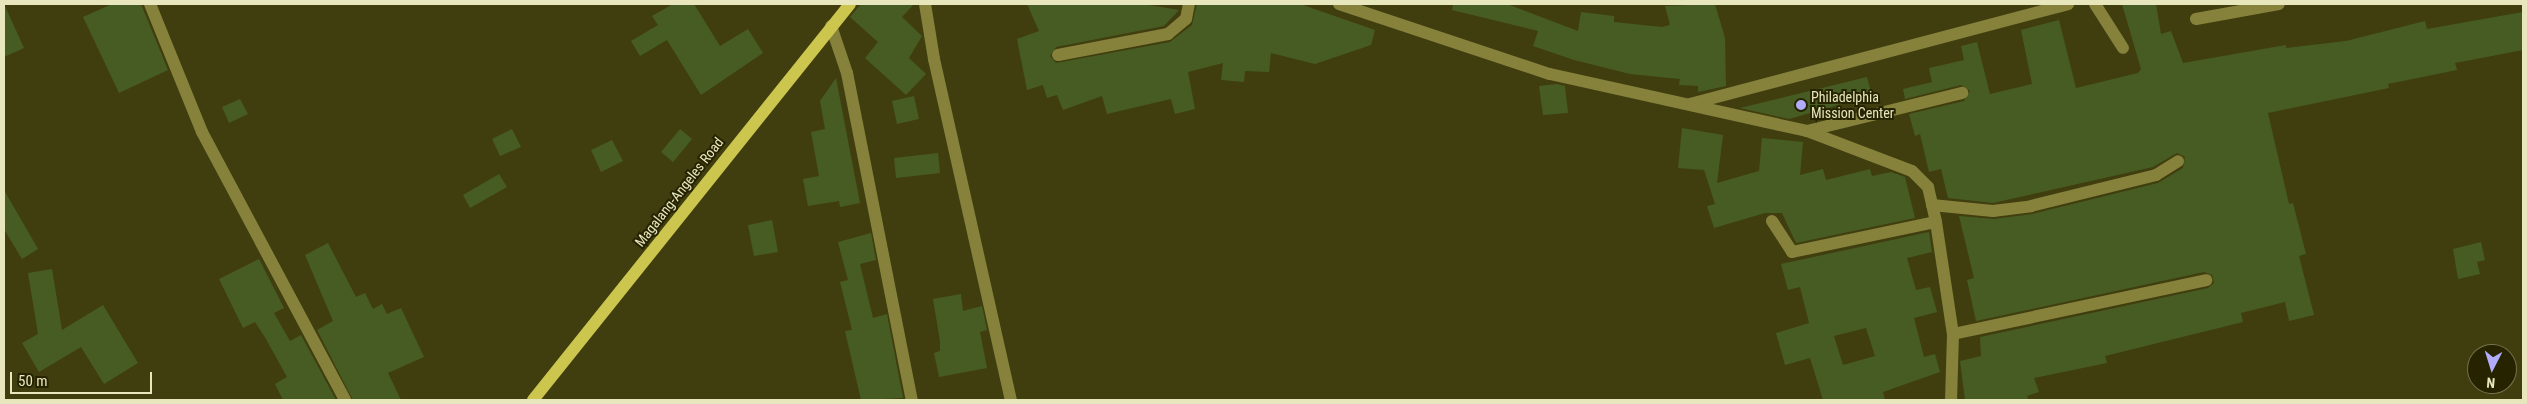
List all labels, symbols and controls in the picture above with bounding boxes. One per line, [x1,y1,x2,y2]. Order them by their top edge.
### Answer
place label: Philadelphia Mission Center [1811,89,1894,121]
marker: Philadelphia Mission Center [1795,99,1807,111]
street label: Magalang-Angeles Road [631,134,727,250]
north arrow [2467,344,2517,394]
scale bar [12,362,155,394]
text: 50 m [18,372,48,390]
text: N [2486,375,2496,391]

